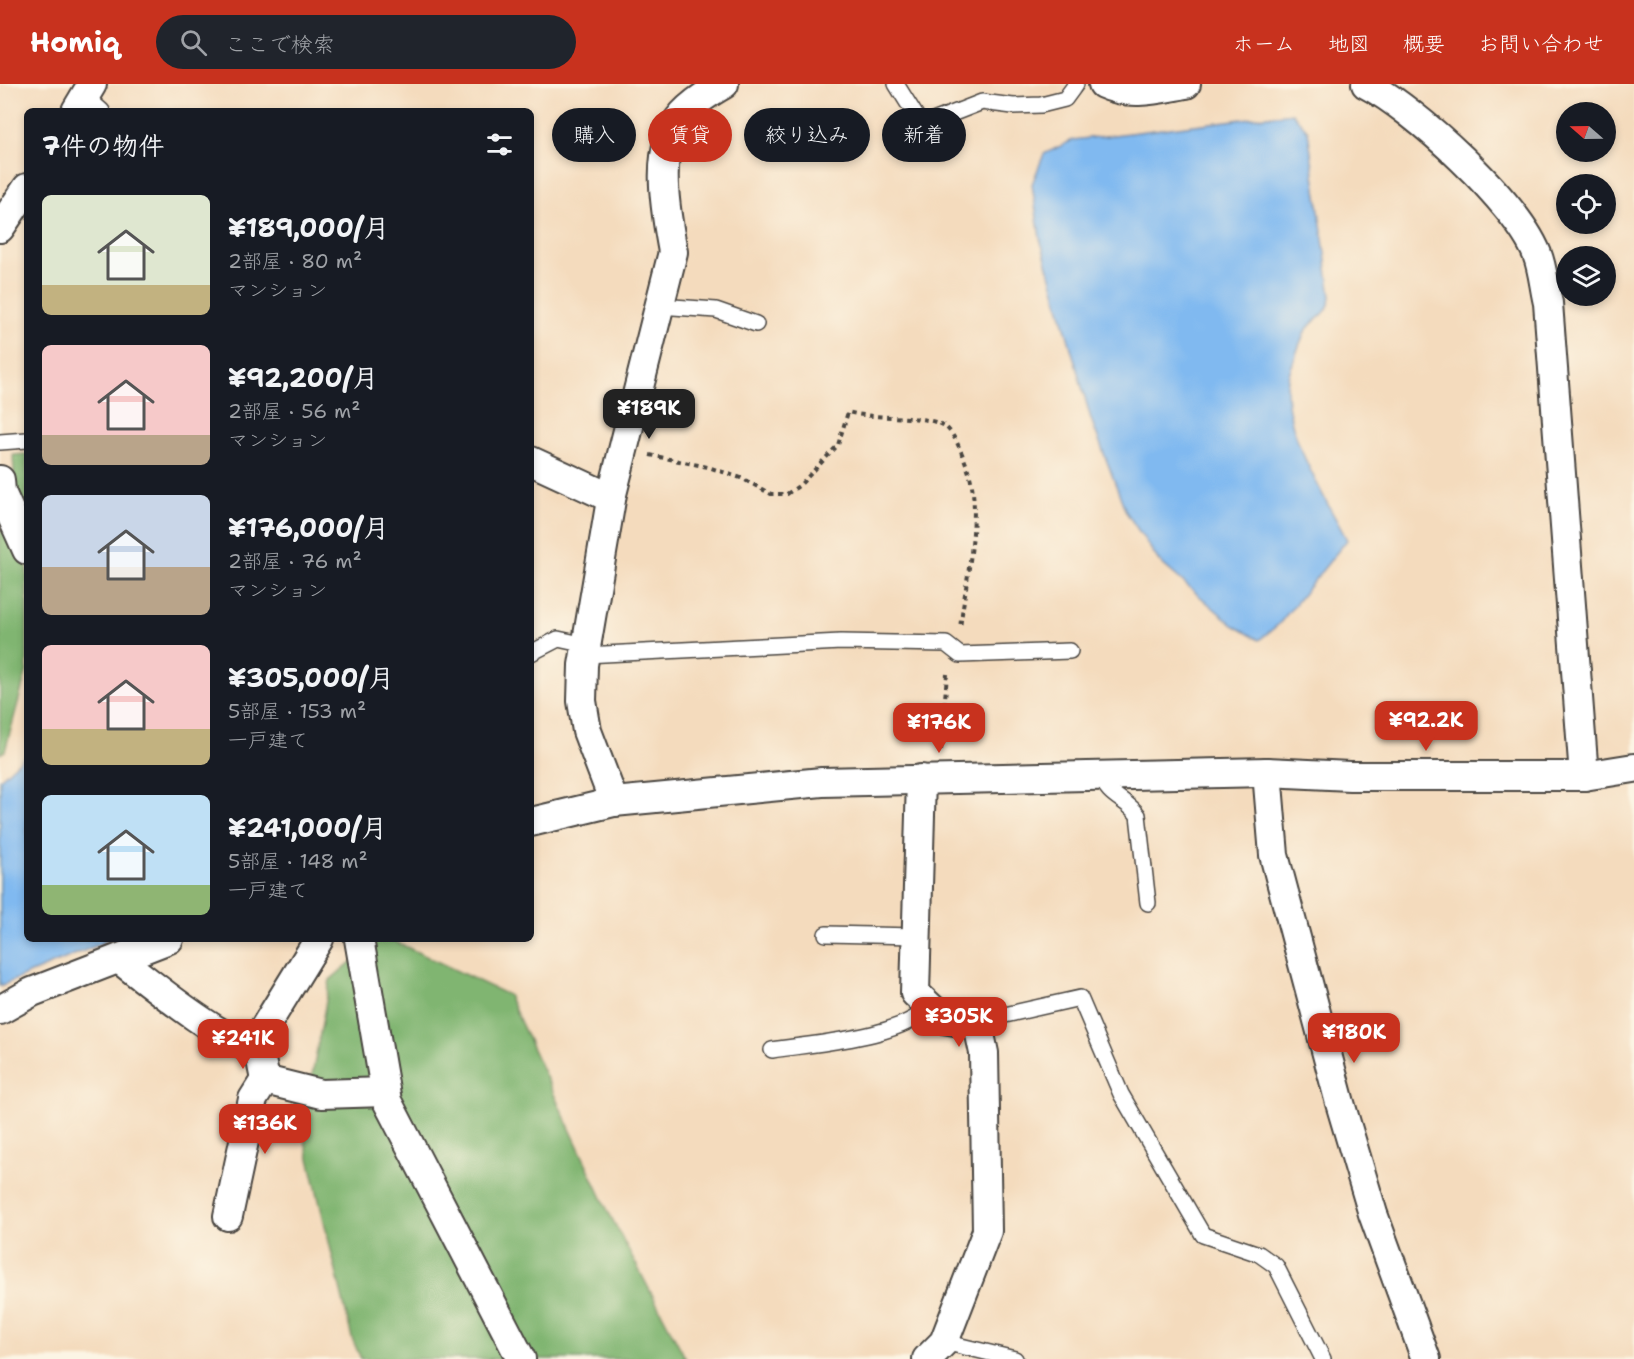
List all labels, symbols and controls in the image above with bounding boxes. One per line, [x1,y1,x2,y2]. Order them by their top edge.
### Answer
search box [156,15,576,69]
text: Homiq [30,23,120,61]
icon: search [177,26,210,59]
text: ここで検索 [225,30,335,59]
text: ホーム [1233,30,1295,58]
text: 地図 [1328,30,1370,58]
text: 概要 [1403,30,1445,58]
text: お問い合わせ [1478,30,1604,58]
north arrow [1556,102,1616,162]
map controls [1556,102,1616,306]
chip: 購入 [552,108,636,162]
chip: 賃貸 [648,108,732,162]
chip: 絞り込み [744,108,870,162]
chip: 新着 [882,108,966,162]
text: 7件の物件 [42,128,164,163]
icon: filters [483,128,516,161]
button: locate [1556,174,1616,234]
text: ¥189,000/月 [228,210,390,245]
icon: home [90,219,162,291]
button: layers [1556,246,1616,306]
text: 2部屋 · 80 m² [228,248,362,274]
text: マンション [228,277,327,303]
text: ¥92,200/月 [228,360,379,395]
icon: home [90,369,162,441]
pin: ¥189K [607,389,691,440]
text: ¥189K [617,395,681,421]
text: 2部屋 · 56 m² [228,398,360,424]
text: マンション [228,427,327,453]
text: ¥176,000/月 [228,510,389,545]
icon: home [90,519,162,591]
text: 2部屋 · 76 m² [228,548,362,574]
text: マンション [228,577,327,603]
text: ¥305,000/月 [228,660,394,695]
icon: home [90,669,162,741]
text: 5部屋 · 153 m² [228,698,366,724]
pin: ¥92.2K [1377,701,1475,752]
pin: ¥176K [897,703,981,754]
text: ¥92.2K [1389,707,1463,733]
text: ¥176K [907,709,971,735]
text: 一戸建て [228,727,308,753]
text: ¥241,000/月 [228,810,387,845]
icon: home [90,819,162,891]
text: 5部屋 · 148 m² [228,848,368,874]
text: 一戸建て [228,877,308,903]
pin: ¥305K [917,997,1001,1048]
text: ¥305K [925,1003,993,1029]
pin: ¥180K [1312,1013,1396,1064]
pin: ¥241K [201,1019,285,1070]
text: ¥180K [1322,1019,1386,1045]
text: ¥241K [212,1025,274,1051]
pin: ¥136K [223,1104,307,1155]
text: ¥136K [233,1110,297,1136]

